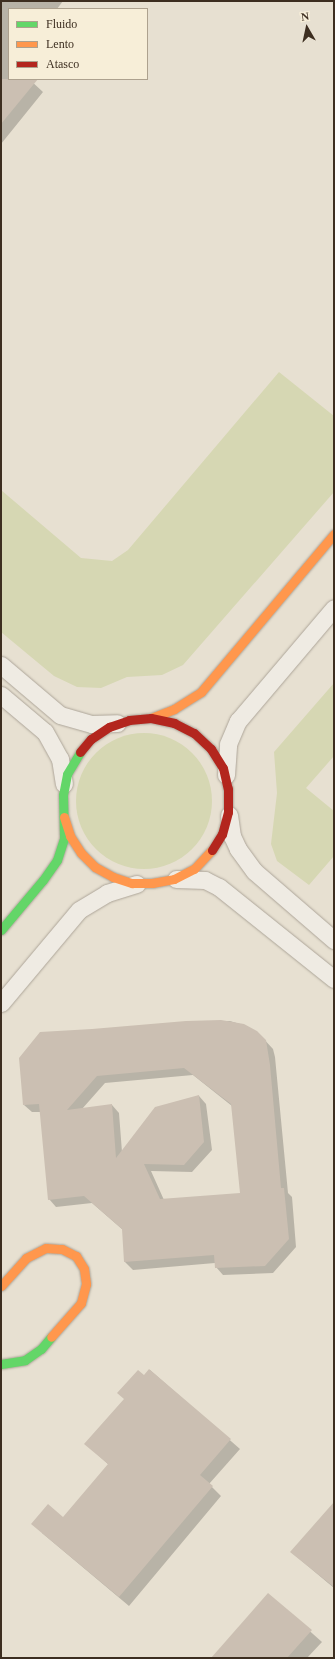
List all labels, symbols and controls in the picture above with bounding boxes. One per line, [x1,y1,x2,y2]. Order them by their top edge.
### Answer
legend [8,8,148,80]
north arrow [287,8,327,48]
text: N [300,10,310,23]
text: Fluido [46,17,77,31]
text: Lento [46,37,74,51]
text: Atasco [46,57,79,71]

